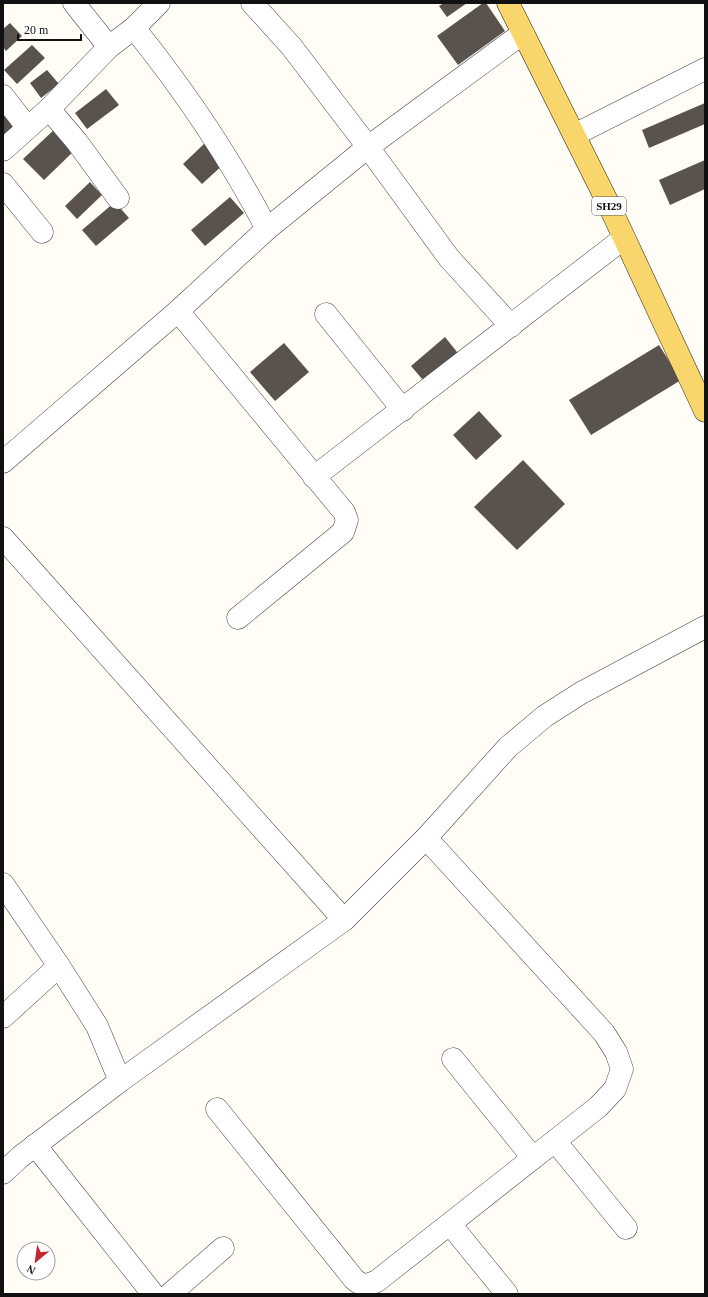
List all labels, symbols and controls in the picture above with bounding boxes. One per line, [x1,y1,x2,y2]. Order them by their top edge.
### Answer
scale bar [18,16,81,42]
text: 20 m [24,23,49,37]
road number: SH29 [592,197,626,215]
north arrow [16,1241,56,1281]
text: N [25,1263,38,1277]

